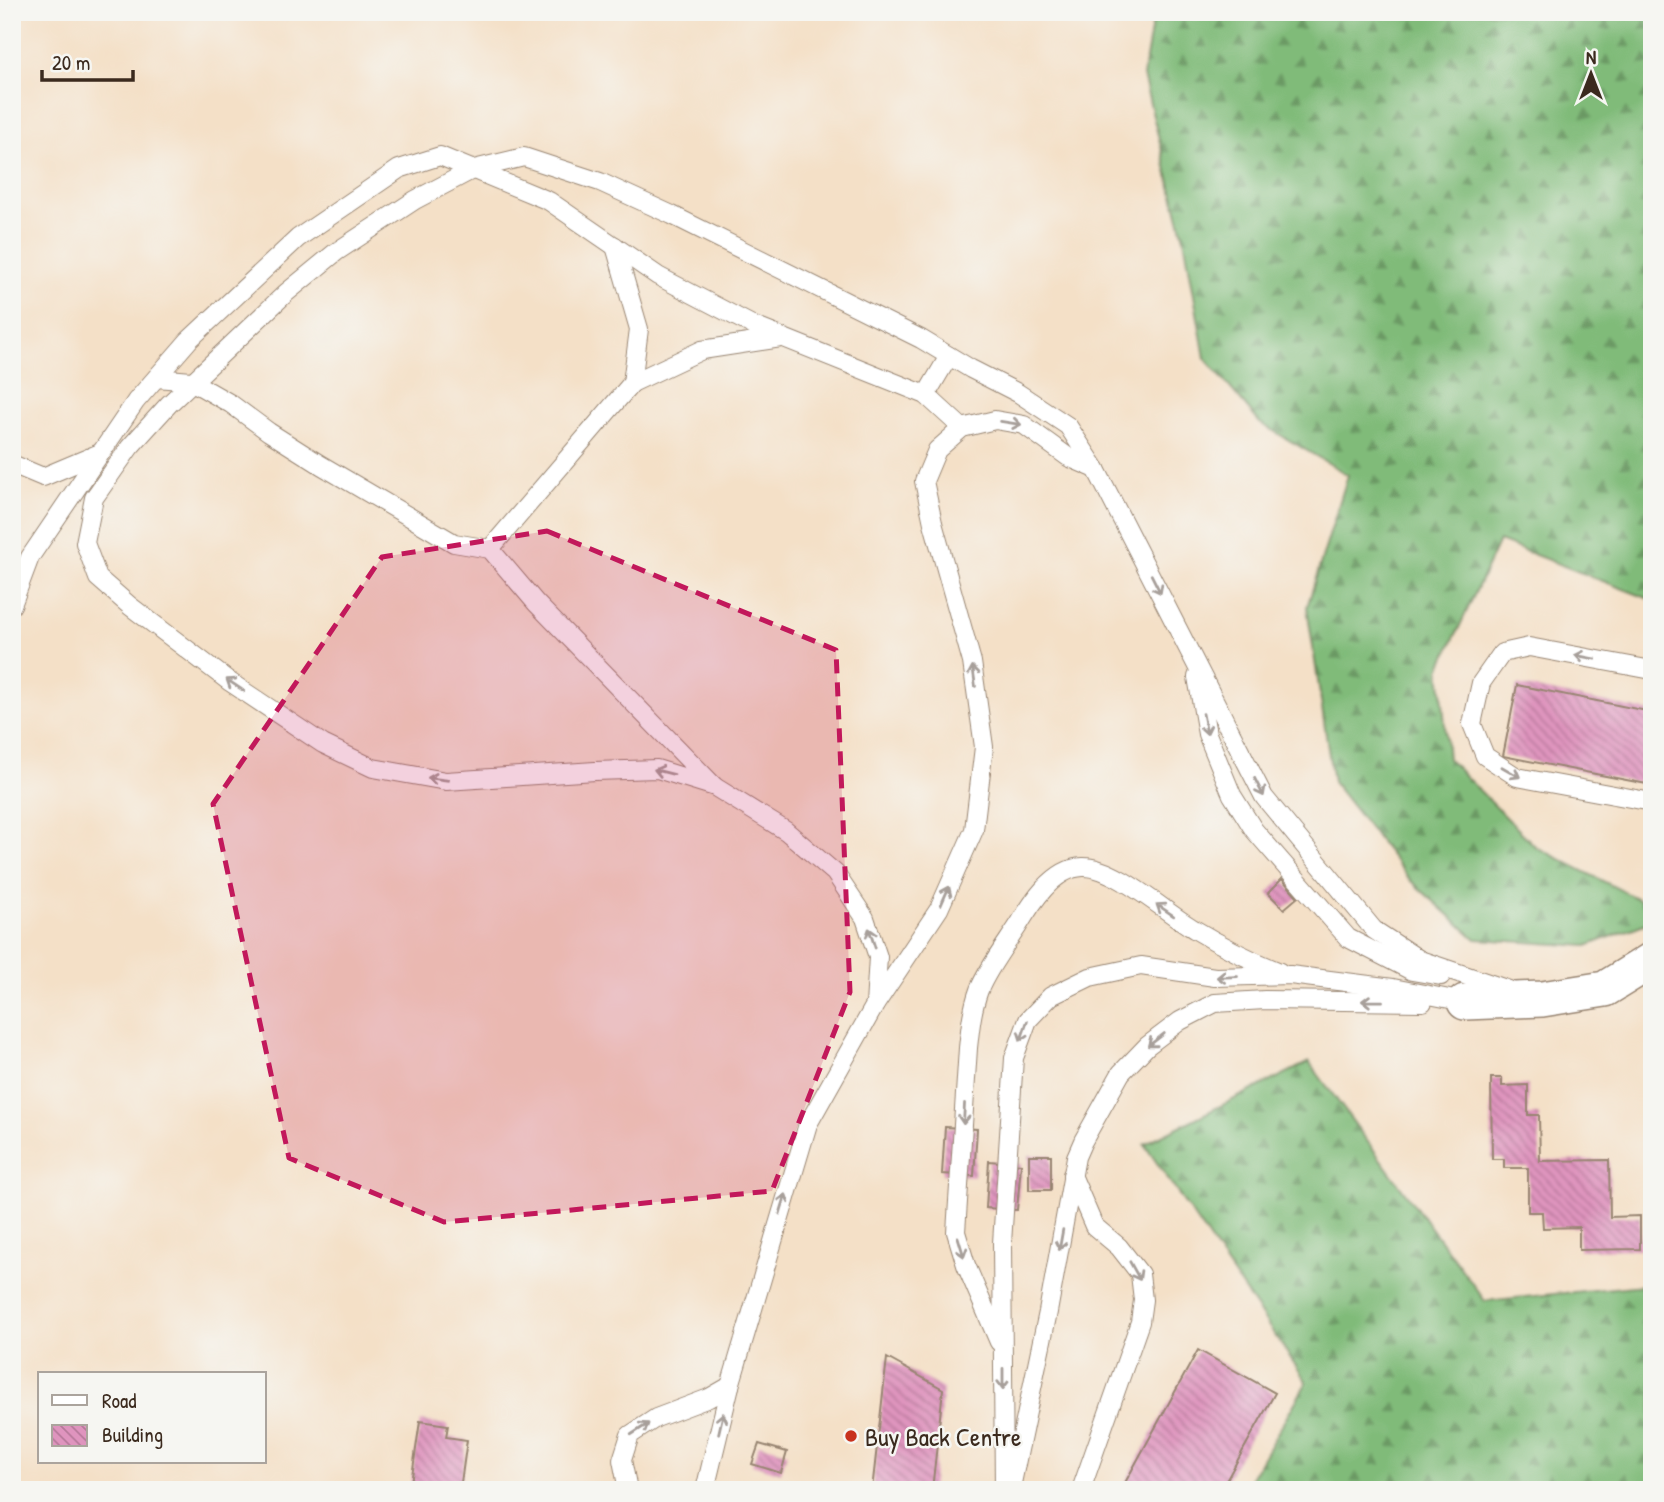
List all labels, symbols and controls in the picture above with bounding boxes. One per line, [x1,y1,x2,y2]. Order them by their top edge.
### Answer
scale bar [42,38,133,82]
north arrow [1556,38,1626,108]
text: N [1586,44,1596,70]
text: 20 m [52,48,90,77]
one-way arrow [999,417,1022,430]
one-way arrow [1149,573,1163,594]
one-way arrow [1574,650,1597,663]
one-way arrow [968,665,981,688]
one-way arrow [226,678,245,692]
one-way arrow [1199,712,1212,735]
one-way arrow [654,765,676,778]
one-way arrow [1500,765,1520,779]
one-way arrow [427,773,450,786]
one-way arrow [1252,776,1266,797]
one-way arrow [939,886,952,908]
one-way arrow [1156,903,1175,917]
one-way arrow [865,927,878,949]
one-way arrow [1216,970,1239,984]
one-way arrow [1361,994,1384,1008]
one-way arrow [1017,1019,1029,1041]
one-way arrow [1147,1032,1165,1047]
one-way arrow [957,1102,970,1124]
one-way arrow [778,1194,790,1216]
one-way arrow [1054,1228,1067,1251]
one-way arrow [955,1236,968,1258]
one-way arrow [1128,1260,1142,1280]
one-way arrow [996,1368,1010,1391]
legend [38,1372,266,1464]
text: Road [102,1386,136,1415]
one-way arrow [715,1412,728,1435]
place label: Buy Back Centre [865,1419,1021,1454]
text: Building [102,1420,163,1449]
one-way arrow [630,1421,649,1436]
marker: Buy Back Centre [843,1428,859,1444]

